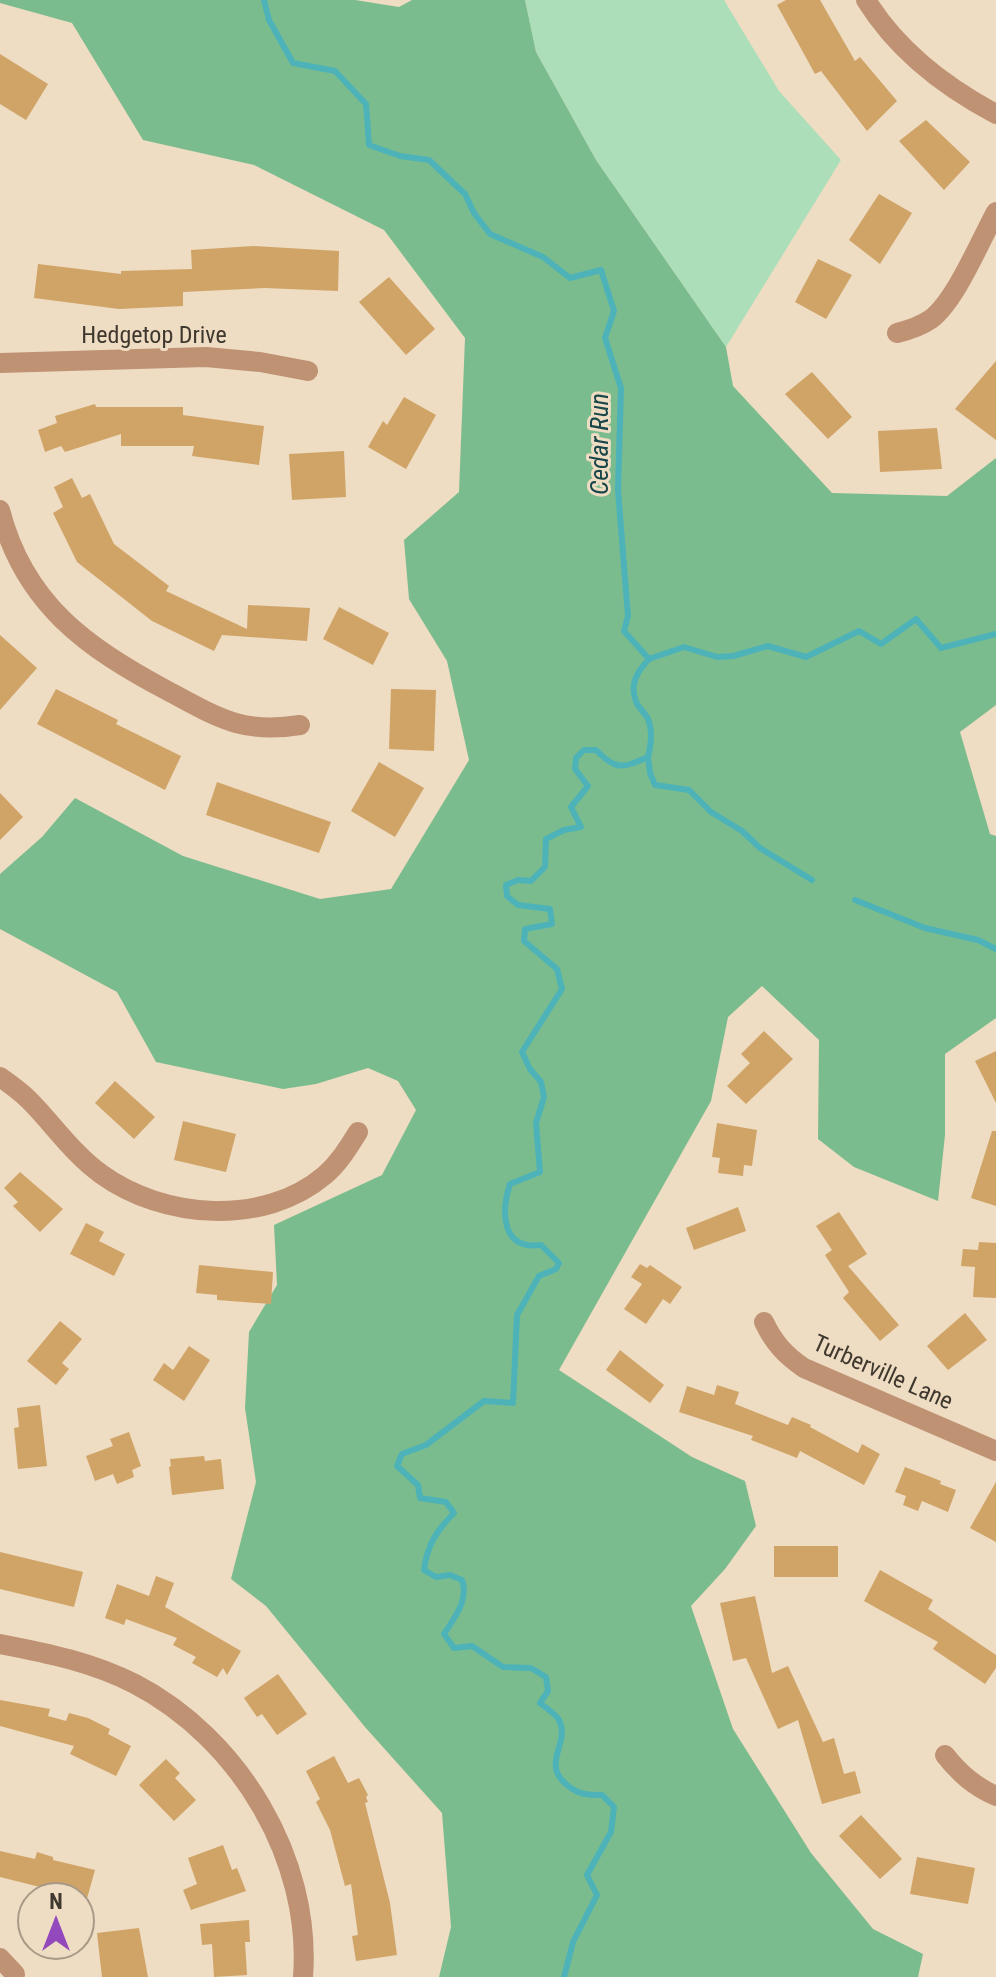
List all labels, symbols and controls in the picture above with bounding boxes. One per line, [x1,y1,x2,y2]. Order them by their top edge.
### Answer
street label: Hedgetop Drive [81,321,227,349]
water label: Cedar Run [584,393,614,495]
street label: Turberville Lane [809,1329,957,1415]
north arrow [16,1881,96,1961]
text: N [49,1889,63,1914]

